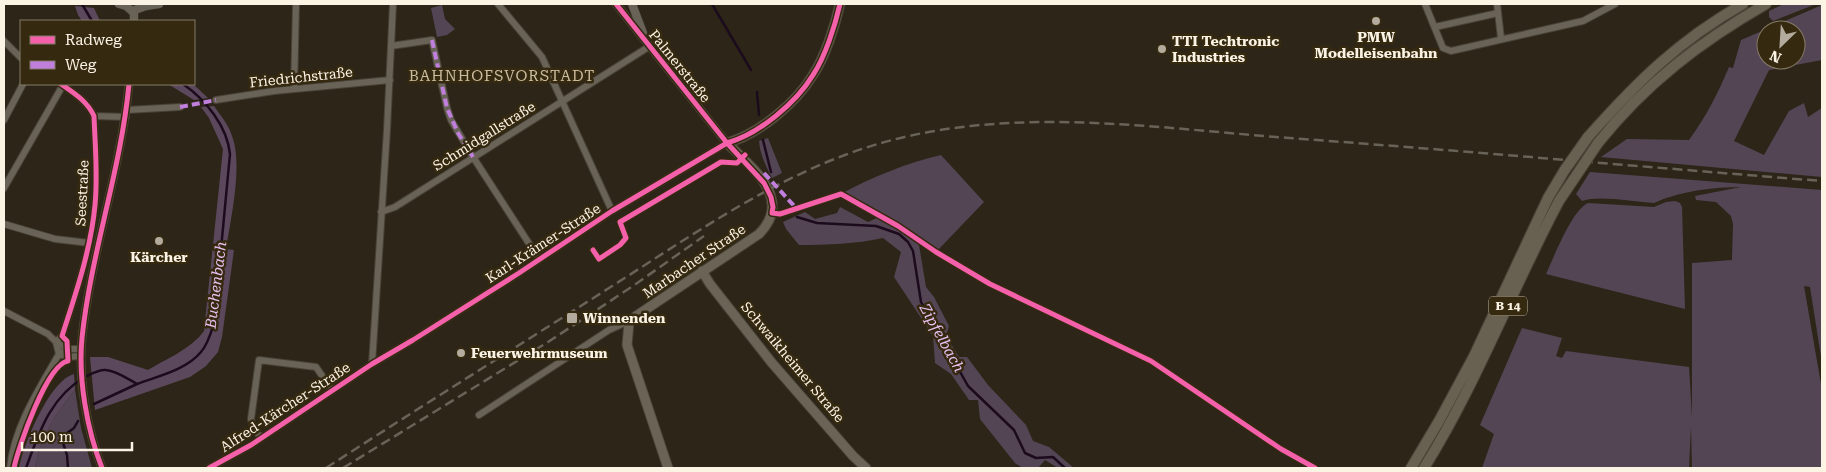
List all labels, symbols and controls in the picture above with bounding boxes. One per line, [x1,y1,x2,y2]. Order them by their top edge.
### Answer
marker: PMW Modelleisenbahn [1370,15,1382,27]
legend [20,20,195,85]
north arrow [1756,20,1806,70]
street label: Palmerstraße [646,27,714,106]
place label: PMW Modelleisenbahn [1315,29,1438,61]
text: Radweg [65,31,122,49]
place label: TTI Techtronic Industries [1172,33,1279,65]
marker: TTI Techtronic Industries [1156,43,1168,55]
text: N [1767,47,1784,66]
text: Weg [65,56,97,74]
street label: Friedrichstraße [249,64,354,90]
district label: BAHNHOFSVORSTADT [409,67,595,85]
street label: Schmidgallstraße [430,98,538,174]
street label: Seestraße [72,159,92,226]
street label: Karl-Krämer-Straße [483,200,603,286]
street label: Marbacher Straße [640,221,749,301]
marker: Kärcher [153,235,165,247]
water label: Buchenbach [202,240,230,331]
place label: Kärcher [130,249,188,265]
road number: B 14 [1489,296,1527,316]
street label: Schwaikheimer Straße [738,299,848,426]
water label: Zipfelbach [915,300,968,375]
place label: Winnenden [583,310,666,326]
marker: Winnenden [565,311,579,325]
place label: Feuerwehrmuseum [471,345,608,361]
marker: Feuerwehrmuseum [455,347,467,359]
street label: Alfred-Kärcher-Straße [217,359,353,455]
scale bar [22,420,132,452]
text: 100 m [30,428,73,446]

